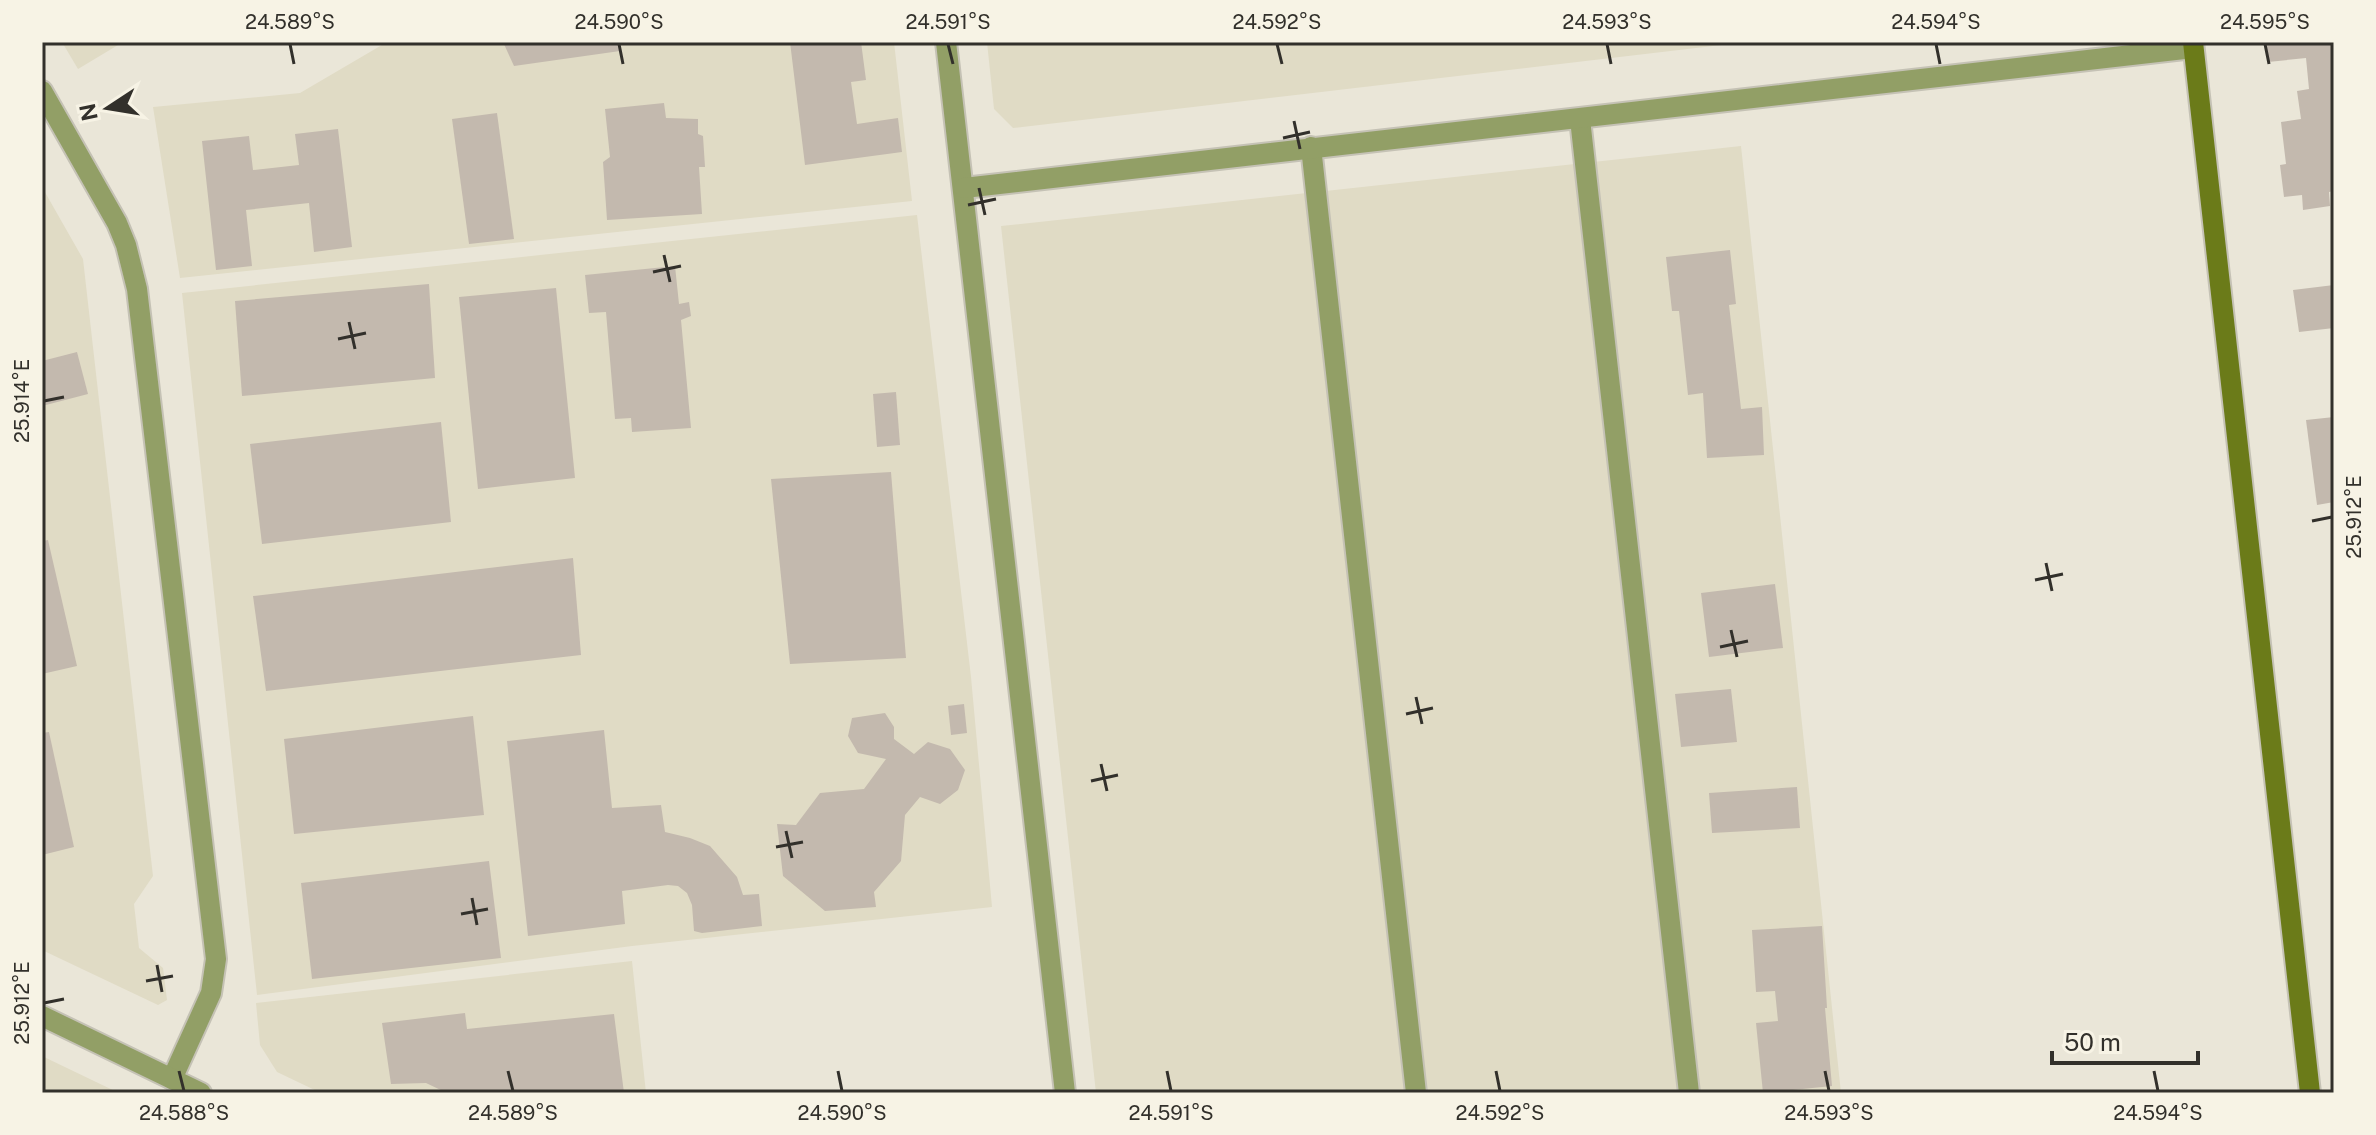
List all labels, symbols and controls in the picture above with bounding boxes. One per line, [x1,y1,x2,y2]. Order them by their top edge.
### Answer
text: 24.589°S [245,10,335,34]
text: 24.590°S [574,10,664,34]
text: 24.591°S [905,10,991,34]
text: 24.592°S [1233,10,1321,34]
text: 24.593°S [1562,10,1652,34]
text: 24.594°S [1891,10,1981,34]
text: 24.595°S [2220,10,2310,34]
north arrow [68,68,148,148]
text: N [74,101,103,123]
text: 25.914°E [10,359,34,443]
text: 25.912°E [2342,475,2366,559]
text: 25.912°E [10,961,34,1045]
scale bar [2052,1015,2198,1065]
text: 50 m [2064,1028,2121,1056]
text: 24.588°S [139,1101,229,1125]
text: 24.589°S [468,1101,558,1125]
text: 24.590°S [797,1101,887,1125]
text: 24.591°S [1128,1101,1214,1125]
text: 24.592°S [1456,1101,1544,1125]
text: 24.593°S [1784,1101,1874,1125]
text: 24.594°S [2113,1101,2203,1125]

